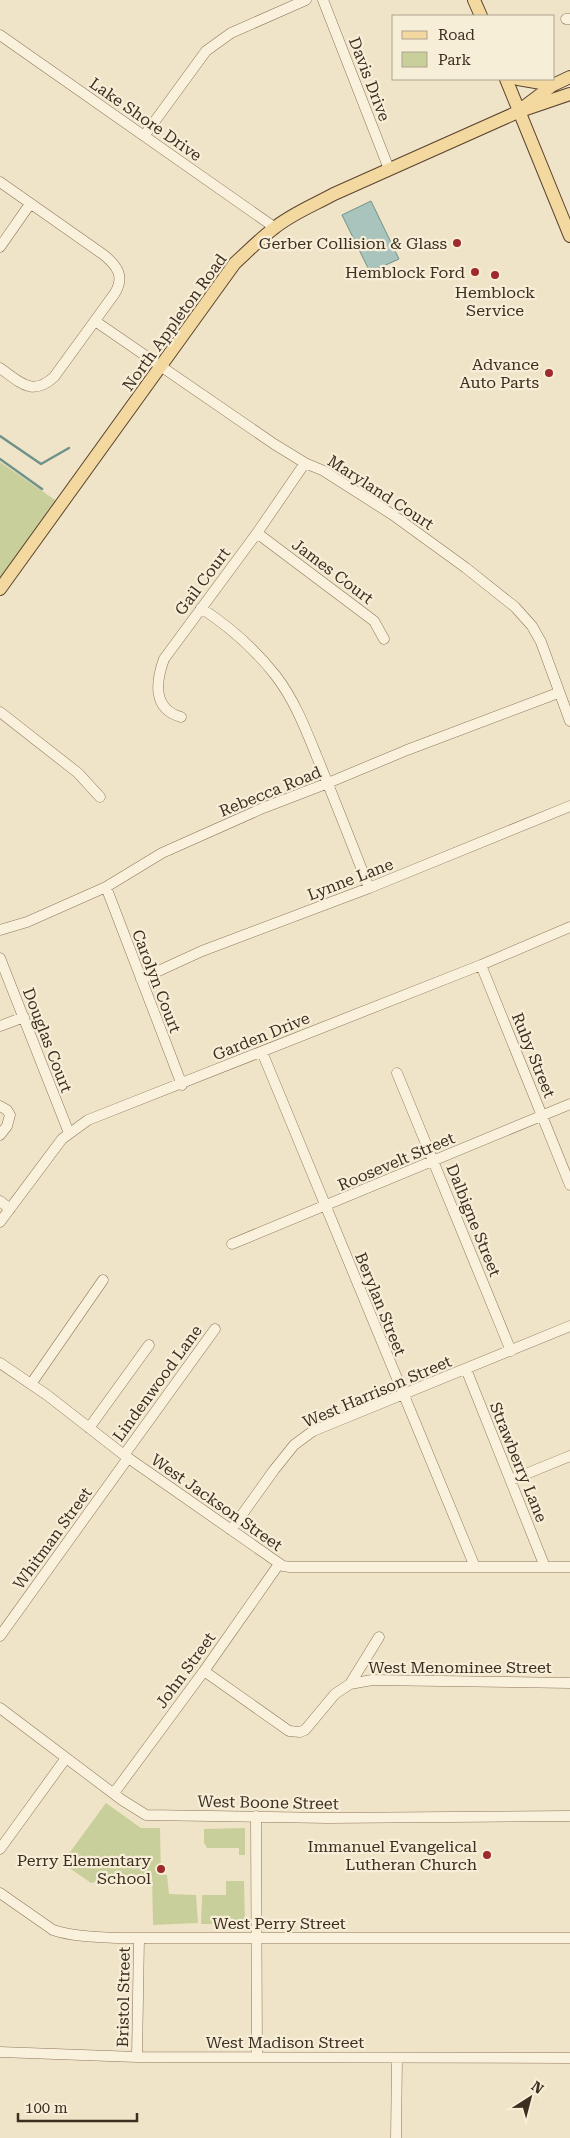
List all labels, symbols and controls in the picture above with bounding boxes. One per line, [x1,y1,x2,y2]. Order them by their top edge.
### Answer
legend [392,15,555,80]
text: Road [438,26,475,44]
street label: Davis Drive [345,34,394,124]
text: Park [438,51,472,69]
street label: Lake Shore Drive [86,74,206,165]
place label: Gerber Collision & Glass [259,234,447,253]
marker: Gerber Collision & Glass [451,237,463,249]
street label: North Appleton Road [118,250,230,395]
place label: Hemblock Ford [345,263,465,282]
marker: Hemblock Ford [469,266,481,278]
marker: Hemblock Service [489,269,501,281]
place label: Hemblock Service [455,283,535,320]
place label: Advance Auto Parts [459,355,539,392]
marker: Advance Auto Parts [543,367,555,379]
street label: Maryland Court [324,451,437,534]
street label: James Court [288,535,377,608]
street label: Gail Court [171,544,234,619]
street label: Rebecca Road [216,762,324,821]
street label: Lynne Lane [305,854,396,905]
street label: Carolyn Court [128,927,185,1036]
street label: Douglas Court [19,985,76,1095]
street label: Garden Drive [210,1008,313,1065]
street label: Ruby Street [508,1010,559,1101]
street label: Roosevelt Street [335,1128,458,1195]
street label: Dalbigne Street [442,1161,505,1279]
street label: Berylan Street [351,1250,410,1359]
street label: Lindenwood Lane [109,1321,206,1445]
street label: West Harrison Street [300,1351,454,1431]
street label: Strawberry Lane [486,1399,551,1525]
street label: West Jackson Street [148,1450,286,1555]
street label: Whitman Street [9,1484,96,1593]
street label: John Street [151,1629,219,1712]
street label: West Menominee Street [368,1658,552,1677]
street label: West Boone Street [197,1792,339,1813]
place label: Immanuel Evangelical Lutheran Church [307,1837,477,1874]
marker: Immanuel Evangelical Lutheran Church [481,1849,493,1861]
place label: Perry Elementary School [17,1851,152,1888]
marker: Perry Elementary School [155,1863,167,1875]
street label: West Perry Street [212,1914,346,1933]
street label: Bristol Street [113,1947,134,2047]
street label: West Madison Street [206,2033,364,2052]
north arrow [505,2073,555,2123]
text: N [529,2078,547,2097]
scale bar [18,2090,136,2122]
text: 100 m [25,2099,68,2117]

